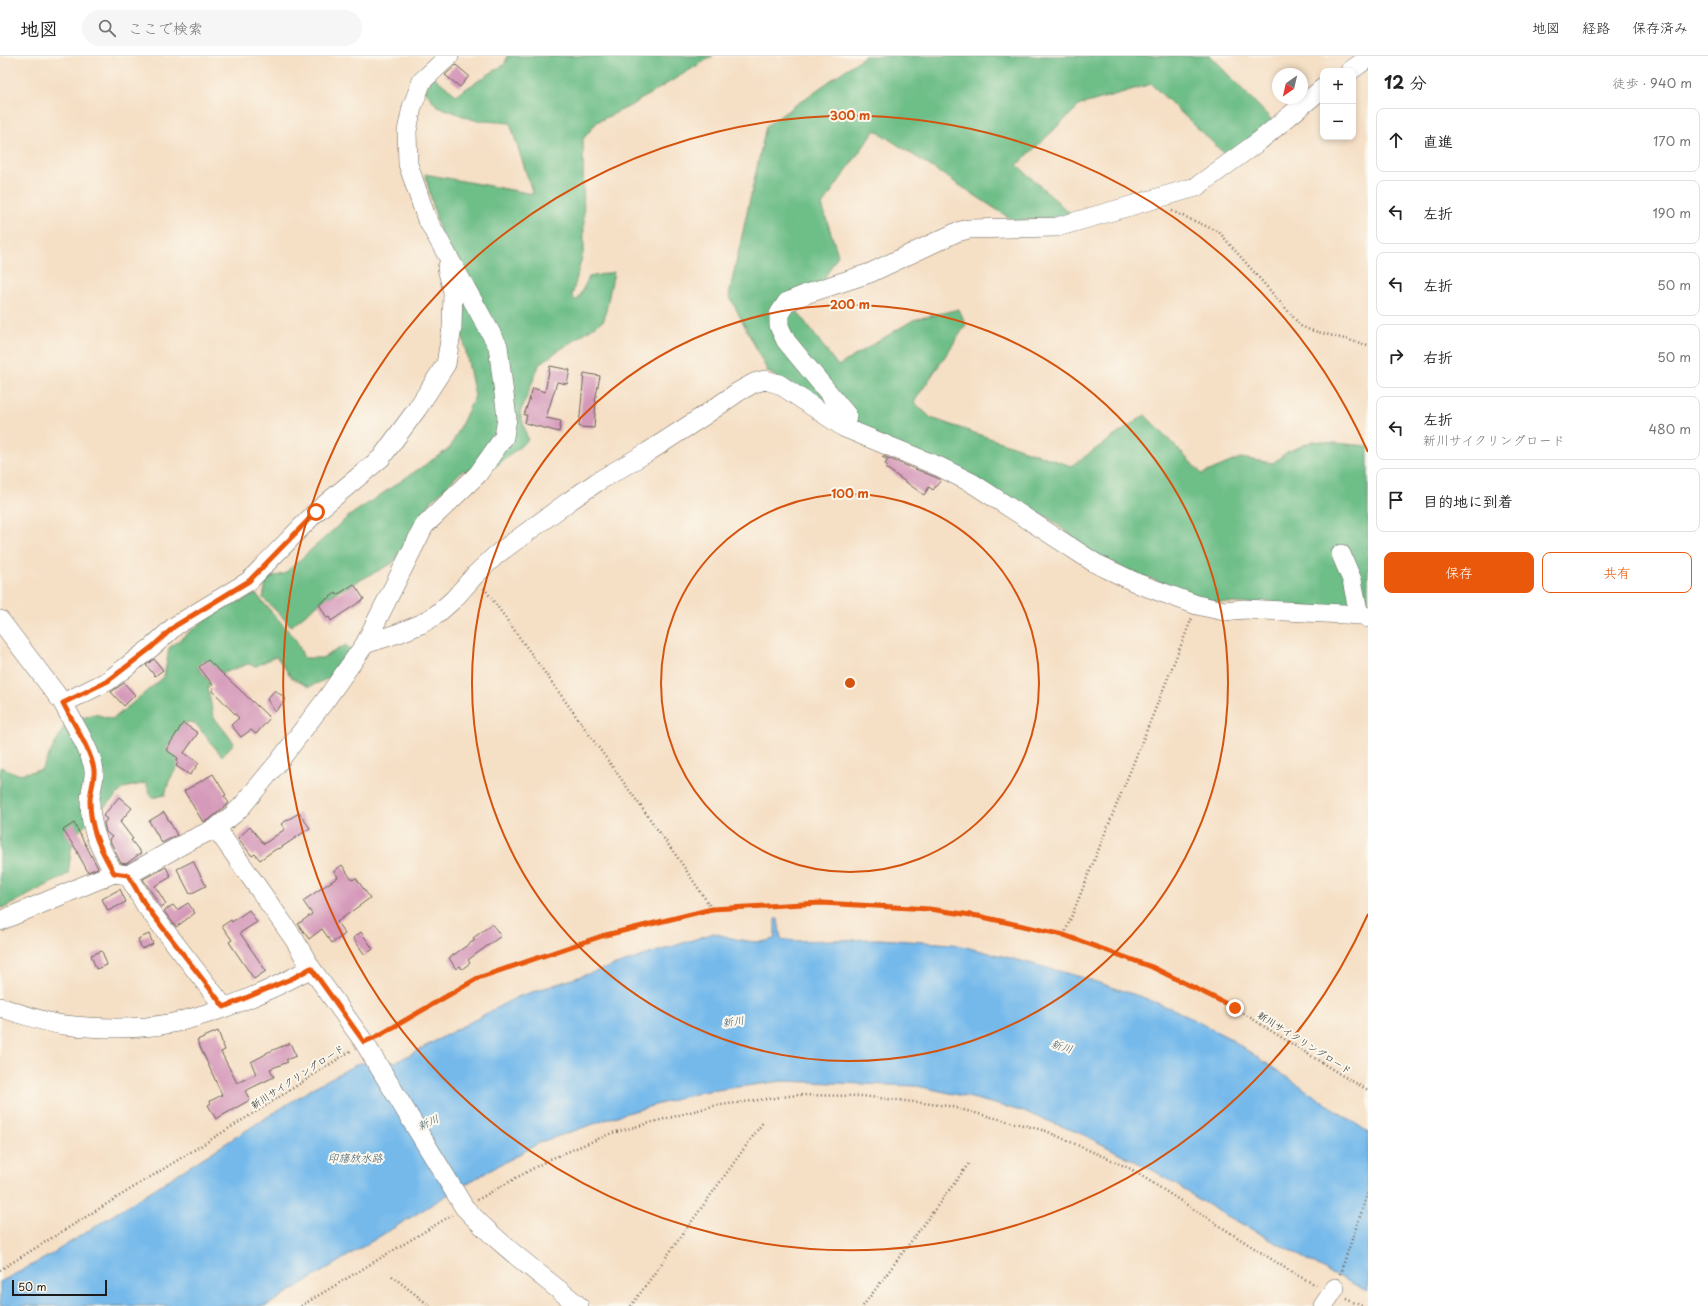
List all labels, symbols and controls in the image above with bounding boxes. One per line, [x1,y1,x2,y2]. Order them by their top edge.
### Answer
search box [82,10,362,46]
text: 地図 [20,14,58,42]
text: ここで検索 [128,16,203,39]
icon: search [96,17,118,39]
text: 地図 [1532,17,1560,38]
text: 経路 [1582,17,1610,38]
text: 保存済み [1632,17,1688,38]
north arrow [1272,68,1308,104]
map controls [1320,68,1356,140]
button: + [1320,68,1356,104]
text: 12 分 [1384,69,1427,95]
text: 徒歩 · 940 m [1612,73,1692,92]
button: − [1320,104,1356,140]
text: 300 m [830,106,870,124]
icon: ahead [1385,129,1407,151]
text: 直進 [1423,129,1453,152]
text: 170 m [1653,131,1691,150]
icon: left [1385,201,1407,223]
text: 左折 [1423,201,1453,224]
text: 190 m [1652,203,1691,222]
icon: left [1385,273,1407,295]
text: 左折 [1423,273,1453,296]
text: 50 m [1657,275,1691,294]
text: 200 m [830,295,870,313]
icon: right [1385,345,1407,367]
text: 右折 [1423,345,1453,368]
text: 50 m [1657,347,1691,366]
text: 左折 [1423,407,1453,430]
icon: left [1385,417,1407,439]
text: 480 m [1649,419,1691,438]
text: 新川サイクリングロード [1423,430,1565,449]
text: 100 m [831,484,869,502]
icon: arrive [1385,489,1407,511]
text: 目的地に到着 [1423,489,1513,512]
route start [307,503,325,521]
button: 保存 [1384,552,1534,593]
button: 共有 [1542,552,1692,593]
centre of rings [843,676,857,690]
route end [1226,999,1244,1017]
street label: 新川サイクリングロード [1255,1007,1355,1077]
water label: 新川 [721,1011,745,1031]
water label: 新川 [1049,1035,1075,1057]
street label: 新川サイクリングロード [247,1040,347,1112]
water label: 新川 [414,1110,442,1134]
water label: 印旛放水路 [328,1149,383,1166]
scale bar [12,1278,107,1297]
text: 50 m [18,1278,47,1295]

